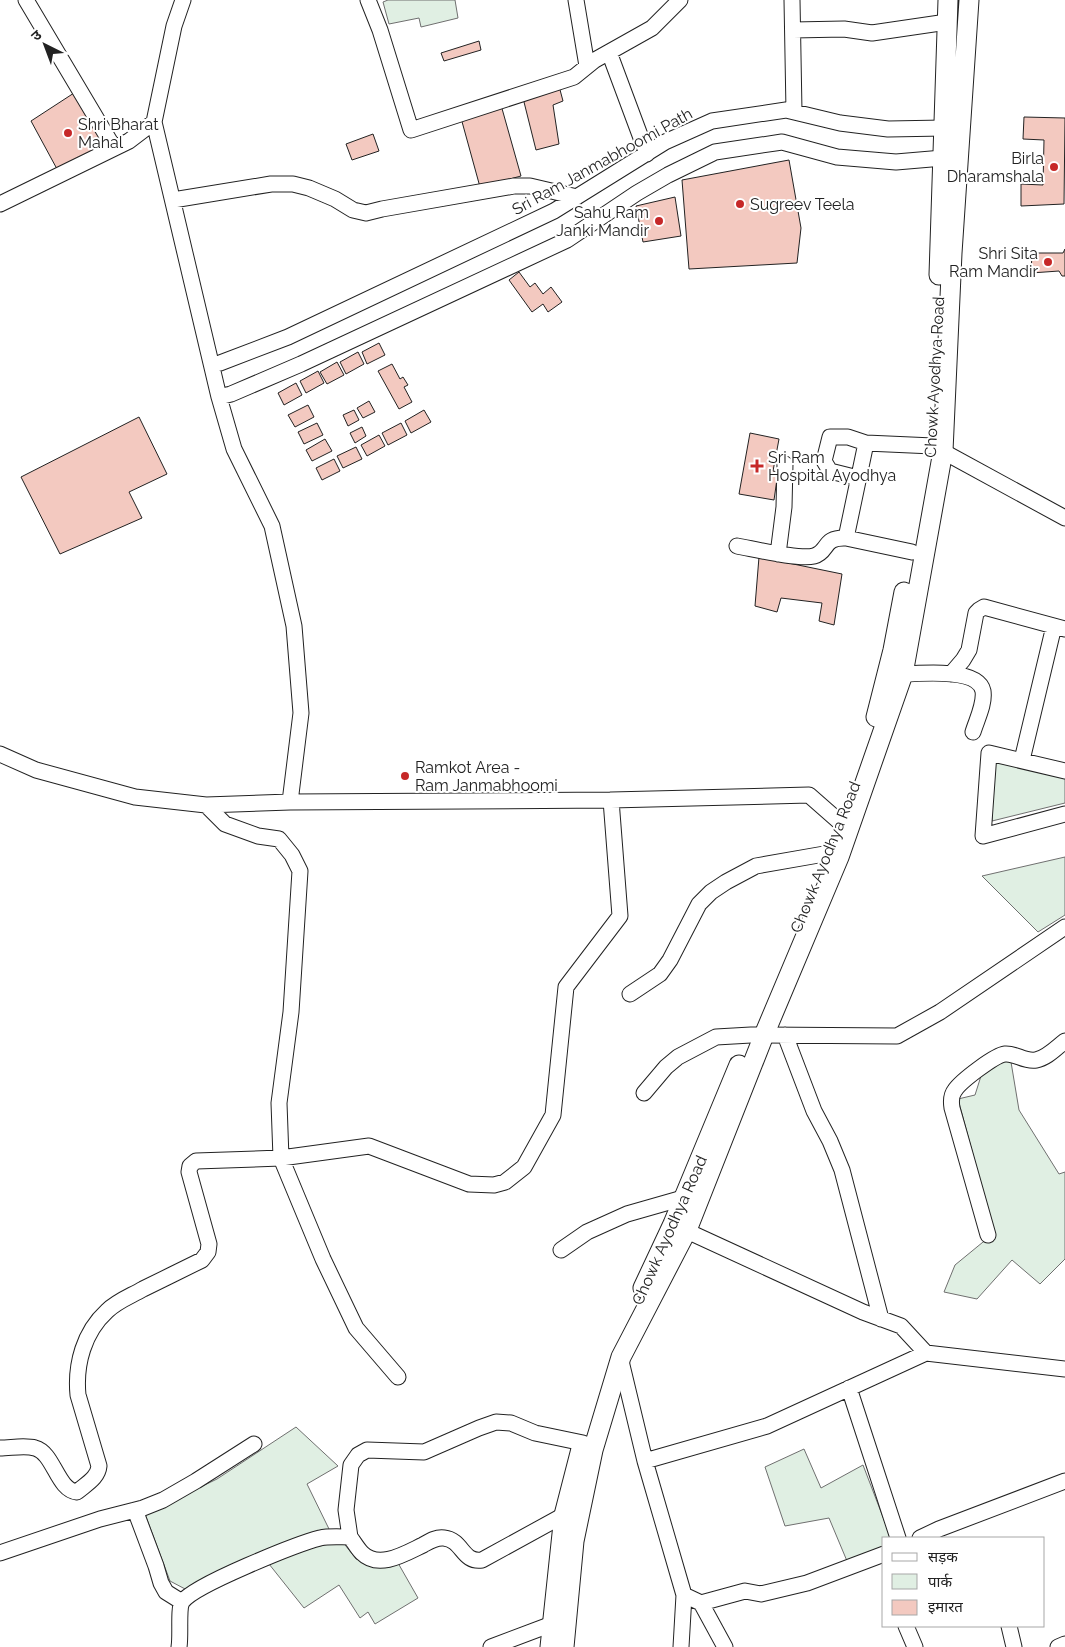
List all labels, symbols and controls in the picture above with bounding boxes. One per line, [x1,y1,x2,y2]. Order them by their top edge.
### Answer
north arrow [20,20,70,70]
text: उ [28,26,45,44]
street label: Sri Ram Janmabhoomi Path [509,104,696,219]
place label: Shri Bharat Mahal [78,115,159,152]
marker: Shri Bharat Mahal [62,127,74,139]
place label: Birla Dharamshala [947,149,1044,186]
marker: Birla Dharamshala [1048,161,1060,173]
place label: Sugreev Teela [750,195,855,214]
marker: Sugreev Teela [734,198,746,210]
place label: Sahu Ram Janki Mandir [556,203,649,240]
marker: Sahu Ram Janki Mandir [653,215,665,227]
place label: Shri Sita Ram Mandir [949,244,1038,281]
marker: Shri Sita Ram Mandir [1042,256,1054,268]
street label: Chowk Ayodhya Road [921,296,948,458]
place label: Sri Ram Hospital Ayodhya [768,448,896,485]
marker: Sri Ram Hospital Ayodhya [750,459,764,473]
place label: Ramkot Area - Ram Janmabhoomi [415,758,558,795]
marker: Ramkot Area - Ram Janmabhoomi [399,770,411,782]
street label: Chowk Ayodhya Road [786,779,865,936]
street label: Chowk Ayodhya Road [628,1153,711,1308]
legend [882,1537,1045,1627]
text: सड़क [928,1548,958,1566]
text: पार्क [928,1573,952,1591]
text: इमारत [928,1598,963,1616]

